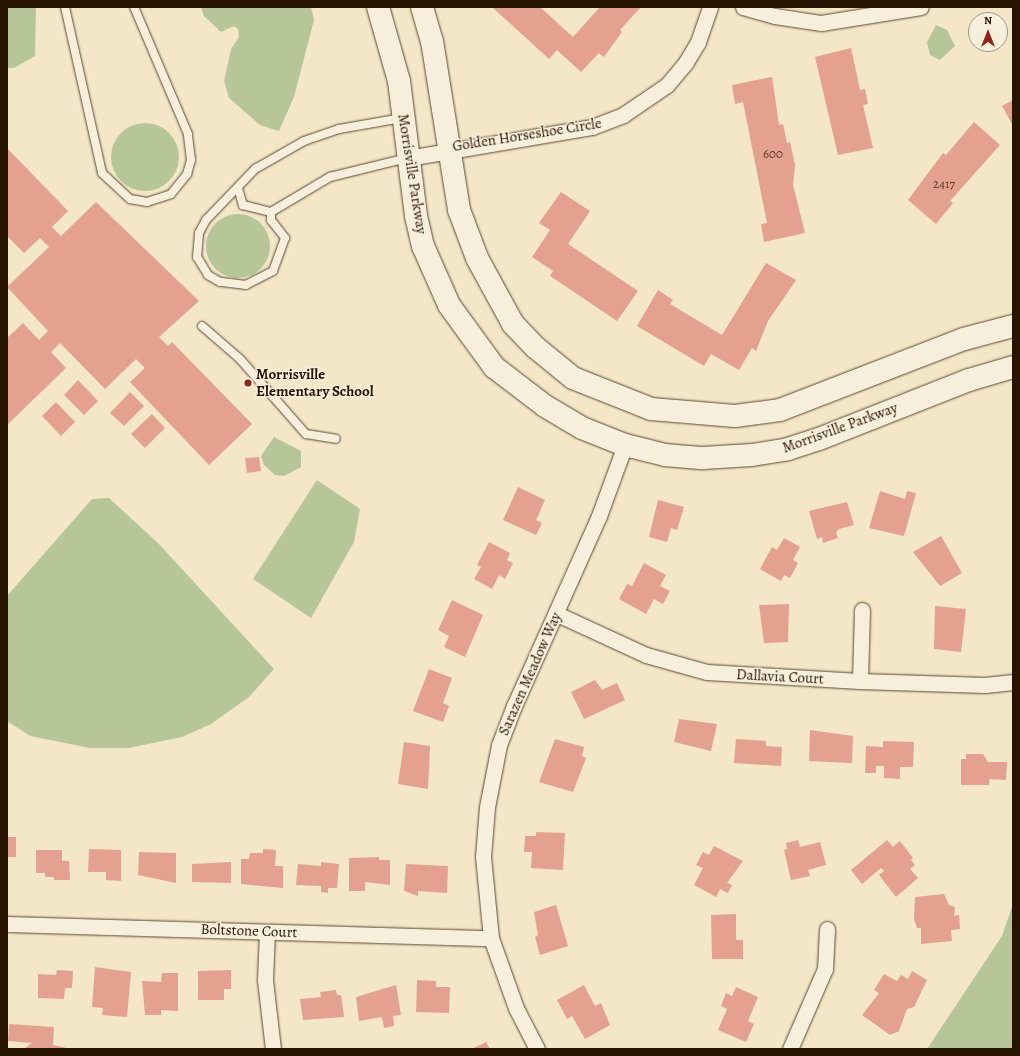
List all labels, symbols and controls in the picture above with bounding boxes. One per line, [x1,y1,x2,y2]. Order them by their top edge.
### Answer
north arrow [968,12,1008,52]
text: N [984,13,992,28]
street label: Morrisville Parkway [394,113,430,235]
street label: Golden Horseshoe Circle [451,114,603,156]
house number: 600 [763,146,783,162]
house number: 2417 [933,176,955,192]
place label: Morrisville Elementary School [256,365,374,400]
marker: Morrisville Elementary School [243,378,253,388]
street label: Morrisville Parkway [780,399,900,457]
street label: Sarazen Meadow Way [495,610,565,738]
street label: Dallavia Court [736,666,824,688]
street label: Boltstone Court [200,920,298,942]

